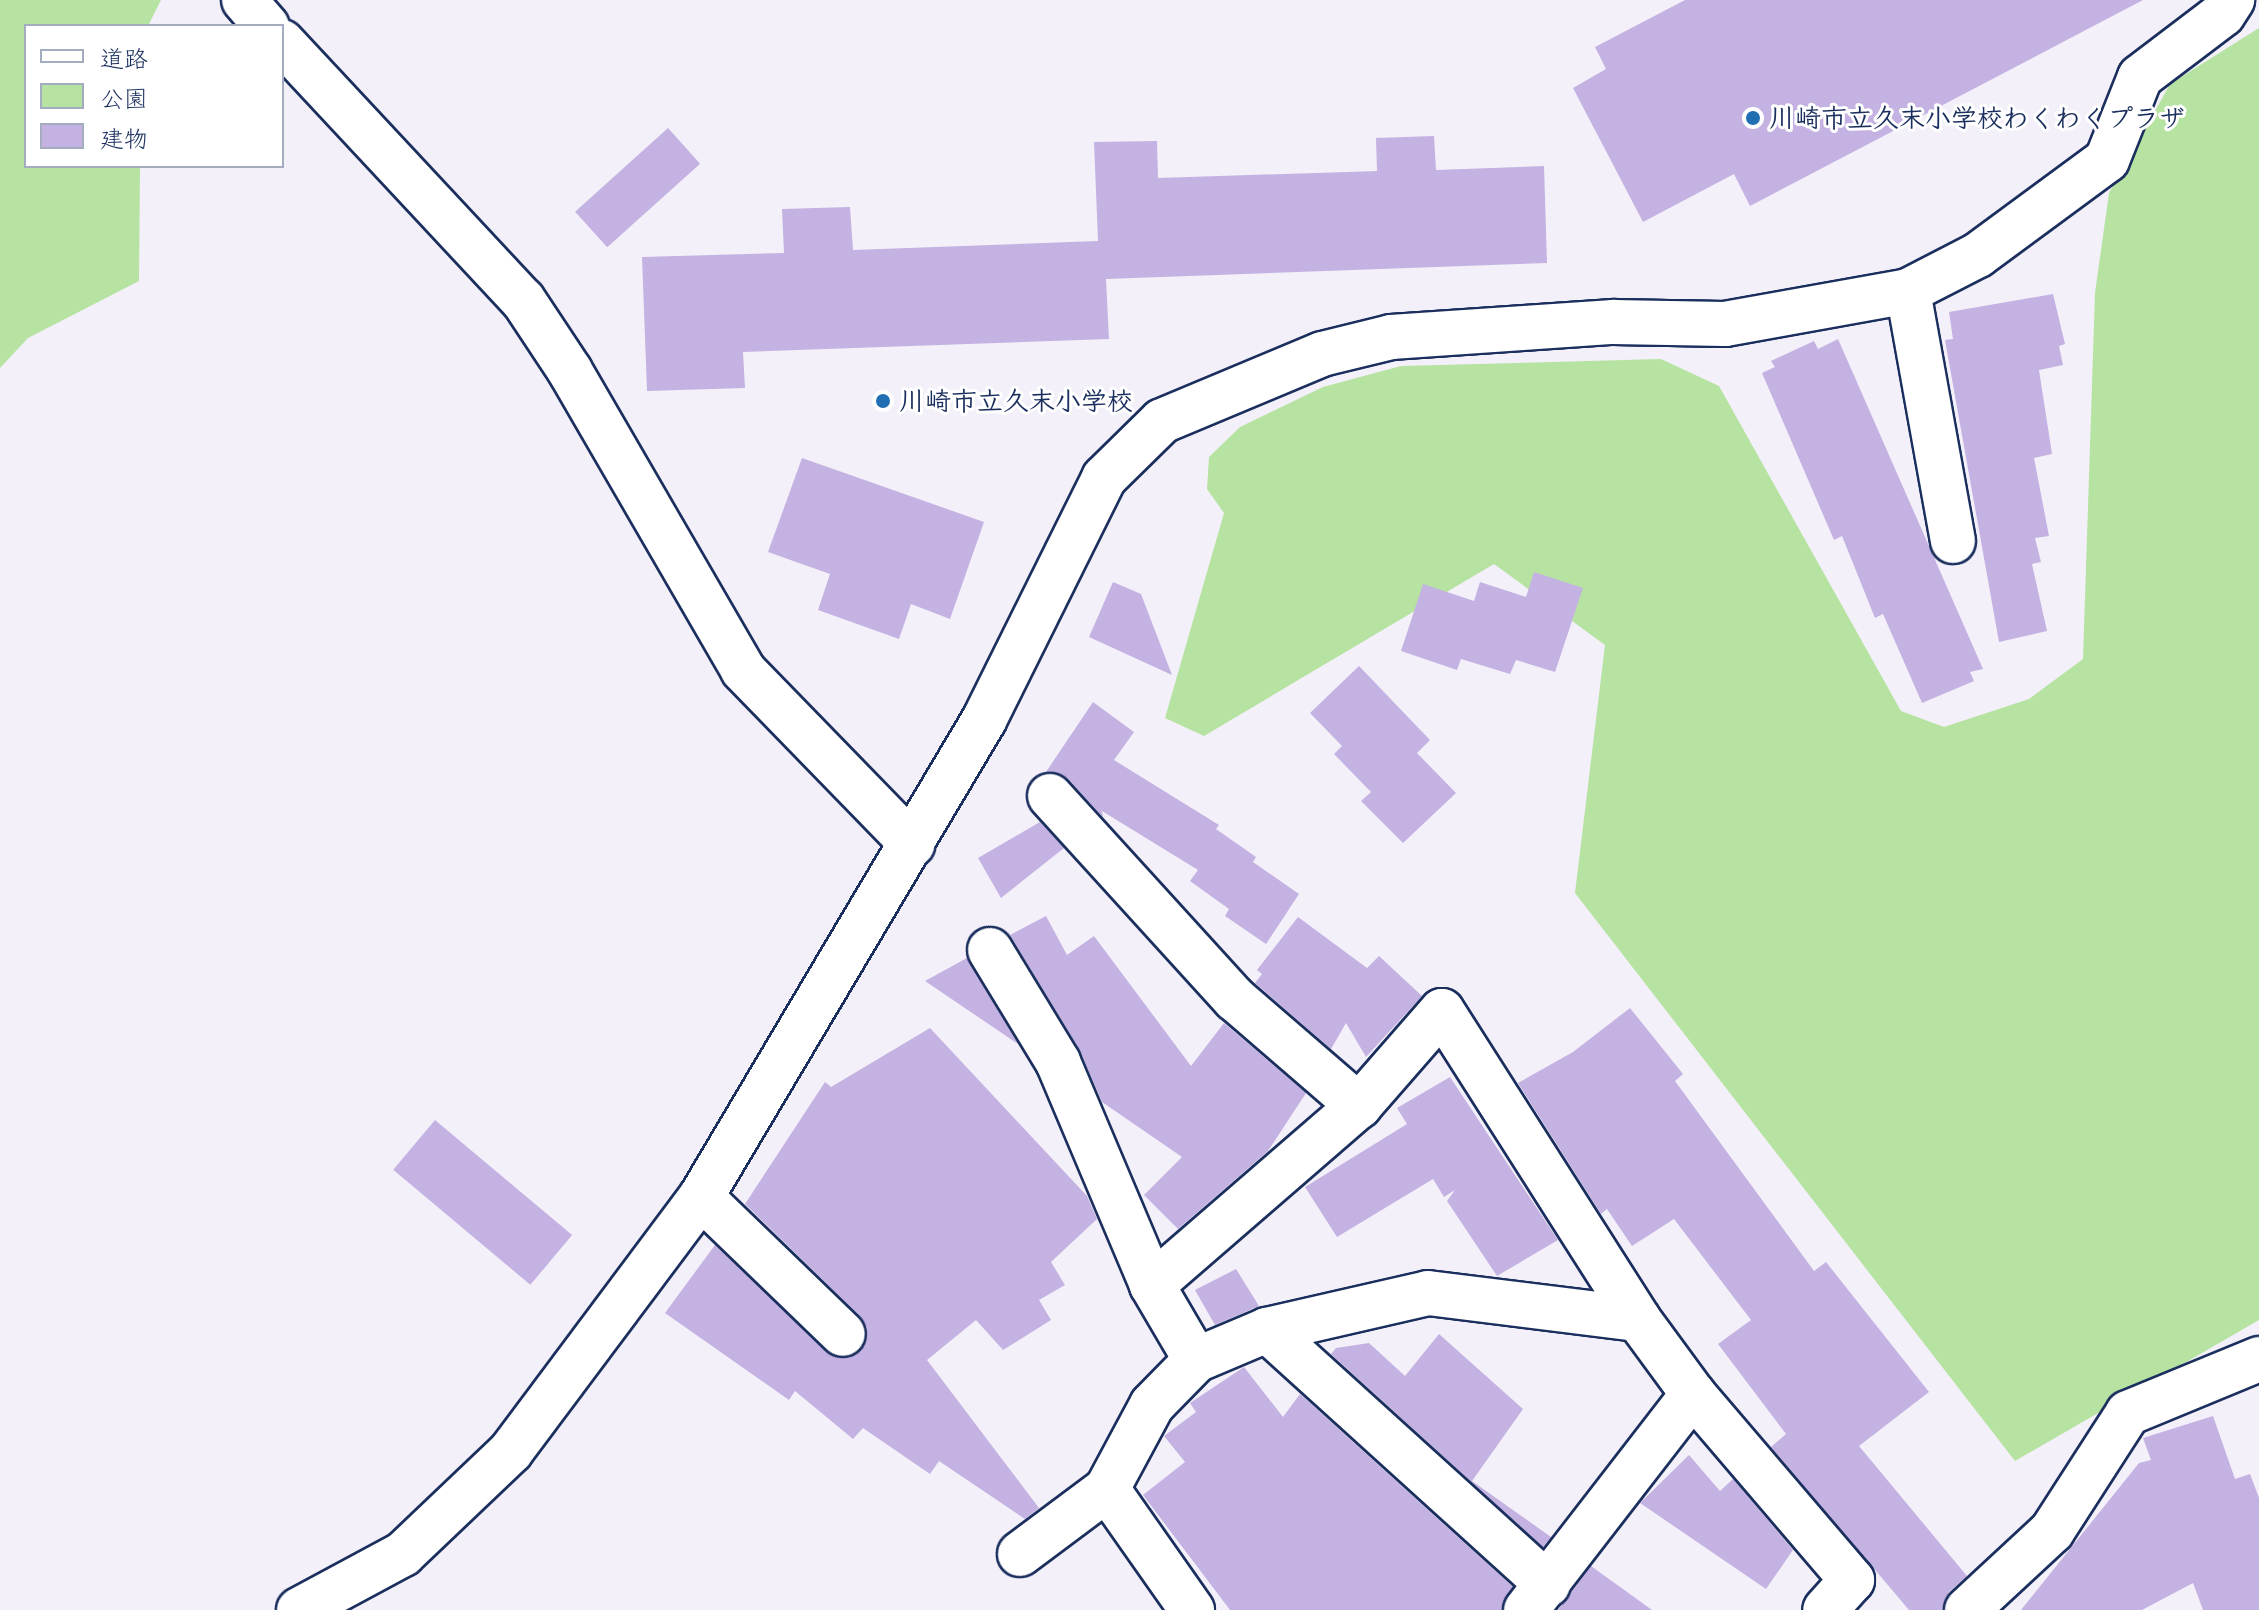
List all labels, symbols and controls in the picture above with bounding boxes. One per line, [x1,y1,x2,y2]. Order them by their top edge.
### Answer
legend [24,24,284,168]
text: 道路 [100,42,148,74]
text: 公園 [100,82,148,114]
place label: 川崎市立久末小学校わくわくプラザ [1769,102,2185,134]
marker: 川崎市立久末小学校わくわくプラザ [1744,109,1762,127]
text: 建物 [100,122,148,154]
place label: 川崎市立久末小学校 [899,385,1133,417]
marker: 川崎市立久末小学校 [874,392,892,410]

